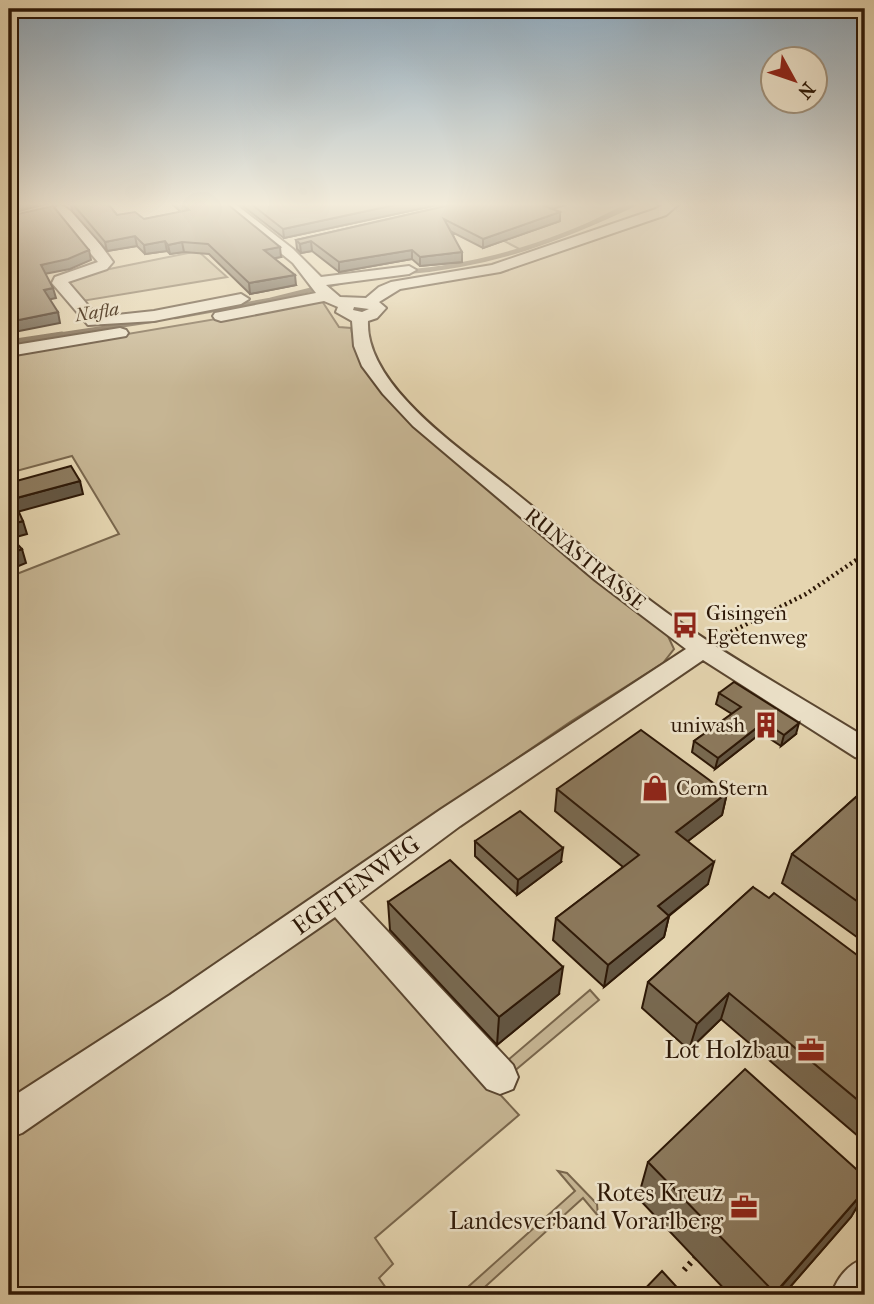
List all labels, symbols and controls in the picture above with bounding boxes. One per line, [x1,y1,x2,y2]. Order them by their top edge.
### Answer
north arrow [758,46,828,116]
text: N [793,78,819,103]
water label: Nafla [72,298,121,326]
street label: RUNASTRASSE [520,503,650,615]
place label: Gisingen Egetenweg [706,601,808,649]
bus stop icon: Gisingen Egetenweg [670,610,700,640]
building icon: uniwash [751,710,781,740]
place label: uniwash [669,713,745,737]
shop icon: ComStern [640,773,670,803]
place label: ComStern [676,776,768,800]
street label: EGETENWEG [287,829,425,941]
office icon: Lot Holzbau [796,1035,826,1065]
place label: Lot Holzbau [665,1036,790,1064]
place label: Rotes Kreuz Landesverband Vorarlberg [449,1179,724,1235]
office icon: Rotes Kreuz Landesverband Vorarlberg [729,1192,759,1222]

